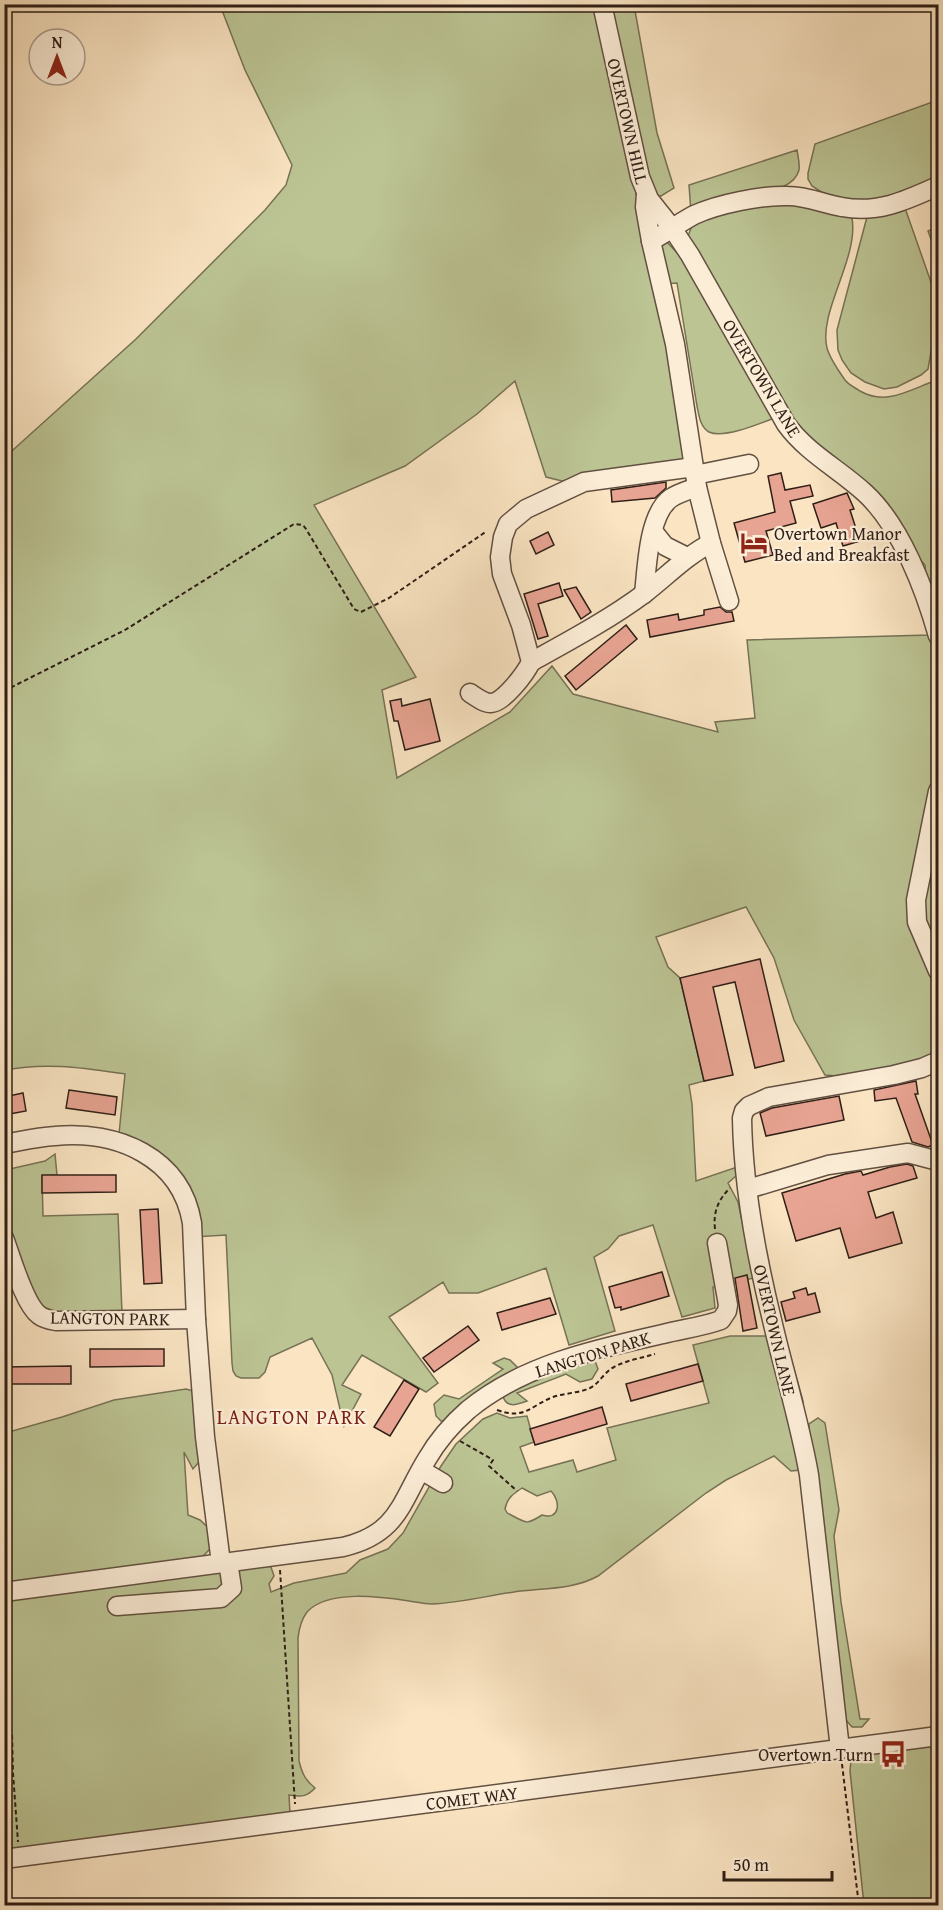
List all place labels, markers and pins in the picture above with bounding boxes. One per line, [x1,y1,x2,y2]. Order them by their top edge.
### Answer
place label: Overtown Manor Bed and Breakfast [774,520,910,568]
hotel icon: Overtown Manor Bed and Breakfast [739,528,769,558]
bus stop icon: Overtown Turn [878,1739,908,1769]
place label: Overtown Turn [758,1741,873,1768]

